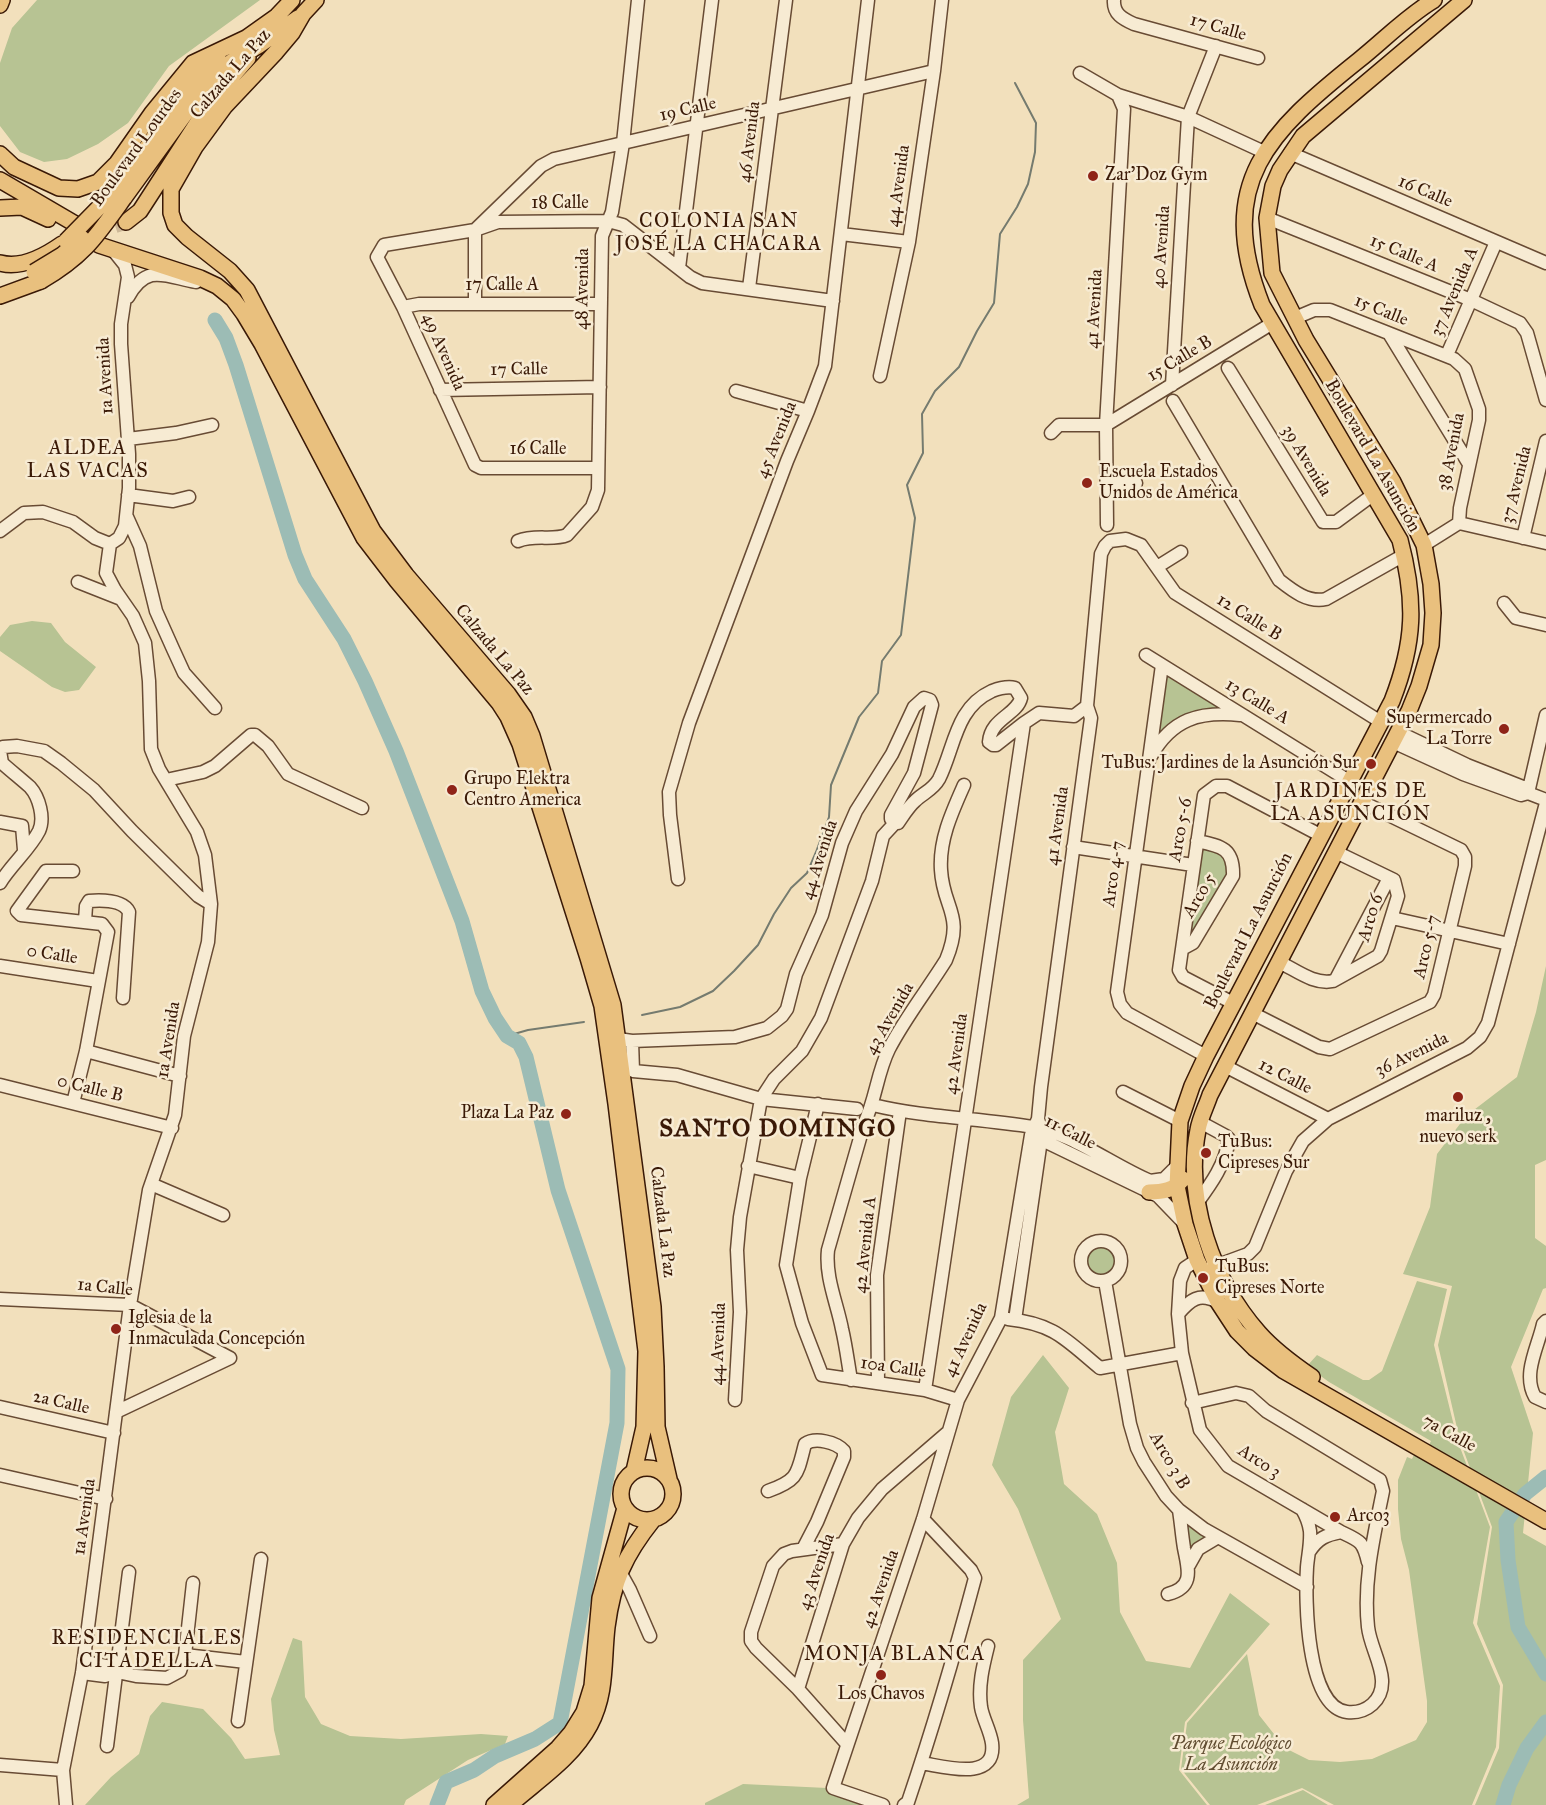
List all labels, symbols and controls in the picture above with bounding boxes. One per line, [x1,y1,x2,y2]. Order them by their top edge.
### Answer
street label: 17 Calle [1187,10,1249,46]
street label: Calzada La Paz [186,25,276,123]
street label: Boulevard Lourdes [87,85,187,211]
street label: 19 Calle [658,93,718,127]
street label: 46 Avenida [734,100,766,184]
street label: 44 Avenida [883,144,915,228]
place label: Zar'Doz Gym [1105,165,1208,187]
marker: Zar'Doz Gym [1086,169,1100,183]
street label: 16 Calle [1394,171,1456,213]
street label: 18 Calle [531,193,589,215]
street label: 40 Avenida [1148,205,1176,289]
district label: COLONIA SAN JOSÉ LA CHACARA [615,210,823,257]
street label: 15 Calle A [1366,230,1442,278]
street label: 37 Avenida A [1426,244,1484,340]
street label: 48 Avenida [571,248,595,330]
street label: 41 Avenida [1082,269,1108,349]
street label: 17 Calle A [465,275,539,297]
street label: 15 Calle [1351,290,1411,332]
street label: 49 Avenida [416,310,470,394]
street label: 15 Calle B [1144,331,1216,387]
street label: 1a Avenida [93,337,119,415]
street label: 17 Calle [490,359,548,381]
street label: Boulevard La Asunción [1319,376,1425,536]
street label: 45 Avenida [752,398,802,482]
street label: 38 Avenida [1434,411,1470,493]
street label: 39 Avenida [1276,421,1336,501]
district label: ALDEA LAS VACAS [27,437,149,484]
street label: 16 Calle [509,439,567,461]
street label: 37 Avenida [1497,444,1537,526]
place label: Escuela Estados Unidos de América [1099,462,1238,504]
marker: Escuela Estados Unidos de América [1080,476,1094,490]
street label: 12 Calle B [1212,590,1286,646]
street label: Calzada La Paz [450,600,538,700]
street label: 13 Calle A [1221,674,1293,730]
place label: Supermercado La Torre [1386,708,1492,750]
marker: Supermercado La Torre [1497,722,1511,736]
place label: TuBus: Jardines de la Asunción Sur [1101,753,1359,775]
marker: TuBus: Jardines de la Asunción Sur [1364,757,1378,771]
place label: Grupo Elektra Centro America [464,769,581,812]
district label: JARDINES DE LA ASUNCIÓN [1270,780,1432,827]
marker: Grupo Elektra Centro America [445,783,459,797]
street label: 41 Avenida [1042,785,1074,867]
street label: Arco 5-6 [1165,796,1197,864]
street label: 44 Avenida [797,817,843,903]
street label: Arco 4-7 [1099,840,1129,908]
street label: Boulevard La Asunción [1200,849,1298,1013]
street label: Arco 5 [1178,870,1222,922]
street label: Arco 6 [1354,892,1388,944]
street label: Arco 5-7 [1409,913,1445,981]
street label: 0 Calle [25,940,79,970]
street label: 43 Avenida [861,979,919,1059]
street label: 1a Avenida [152,1000,186,1080]
street label: 42 Avenida [941,1012,973,1096]
street label: 36 Avenida [1372,1028,1452,1082]
street label: 12 Calle [1255,1054,1315,1100]
street label: 0 Calle B [55,1070,125,1108]
marker: mariluz , nuevo serk [1451,1090,1465,1104]
place label: Plaza La Paz [461,1103,554,1125]
place label: mariluz , nuevo serk [1419,1106,1497,1148]
marker: Plaza La Paz [559,1107,573,1121]
street label: 11 Calle [1041,1111,1099,1155]
district label: SANTO DOMINGO [659,1116,897,1144]
place label: TuBus: Cipreses Sur [1218,1132,1309,1174]
marker: TuBus: Cipreses Sur [1199,1146,1213,1160]
street label: Calzada La Paz [644,1165,680,1279]
street label: 42 Avenida A [850,1195,882,1295]
place label: TuBus: Cipreses Norte [1215,1257,1324,1300]
marker: TuBus: Cipreses Norte [1196,1271,1210,1285]
street label: 1a Calle [76,1274,134,1302]
street label: 41 Avenida [939,1299,993,1381]
street label: 44 Avenida [707,1302,731,1386]
place label: Iglesia de la Inmaculada Concepción [128,1308,305,1350]
marker: Iglesia de la Inmaculada Concepción [109,1322,123,1336]
street label: 10a Calle [859,1353,927,1383]
street label: 2a Calle [31,1386,91,1420]
street label: 7a Calle [1418,1410,1480,1458]
street label: Arco 3 B [1144,1429,1194,1493]
street label: Arco 3 [1234,1440,1284,1484]
street label: 1a Avenida [69,1477,101,1557]
place label: Arco3 [1347,1506,1390,1528]
marker: Arco3 [1328,1510,1342,1524]
street label: 43 Avenida [794,1531,840,1613]
street label: 42 Avenida [858,1547,904,1631]
district label: RESIDENCIALES CITADELLA [52,1627,242,1674]
district label: MONJA BLANCA [804,1643,986,1667]
marker: Los Chavos [874,1668,888,1682]
place label: Los Chavos [838,1684,924,1706]
park label: Parque Ecológico La Asunción [1170,1734,1292,1776]

